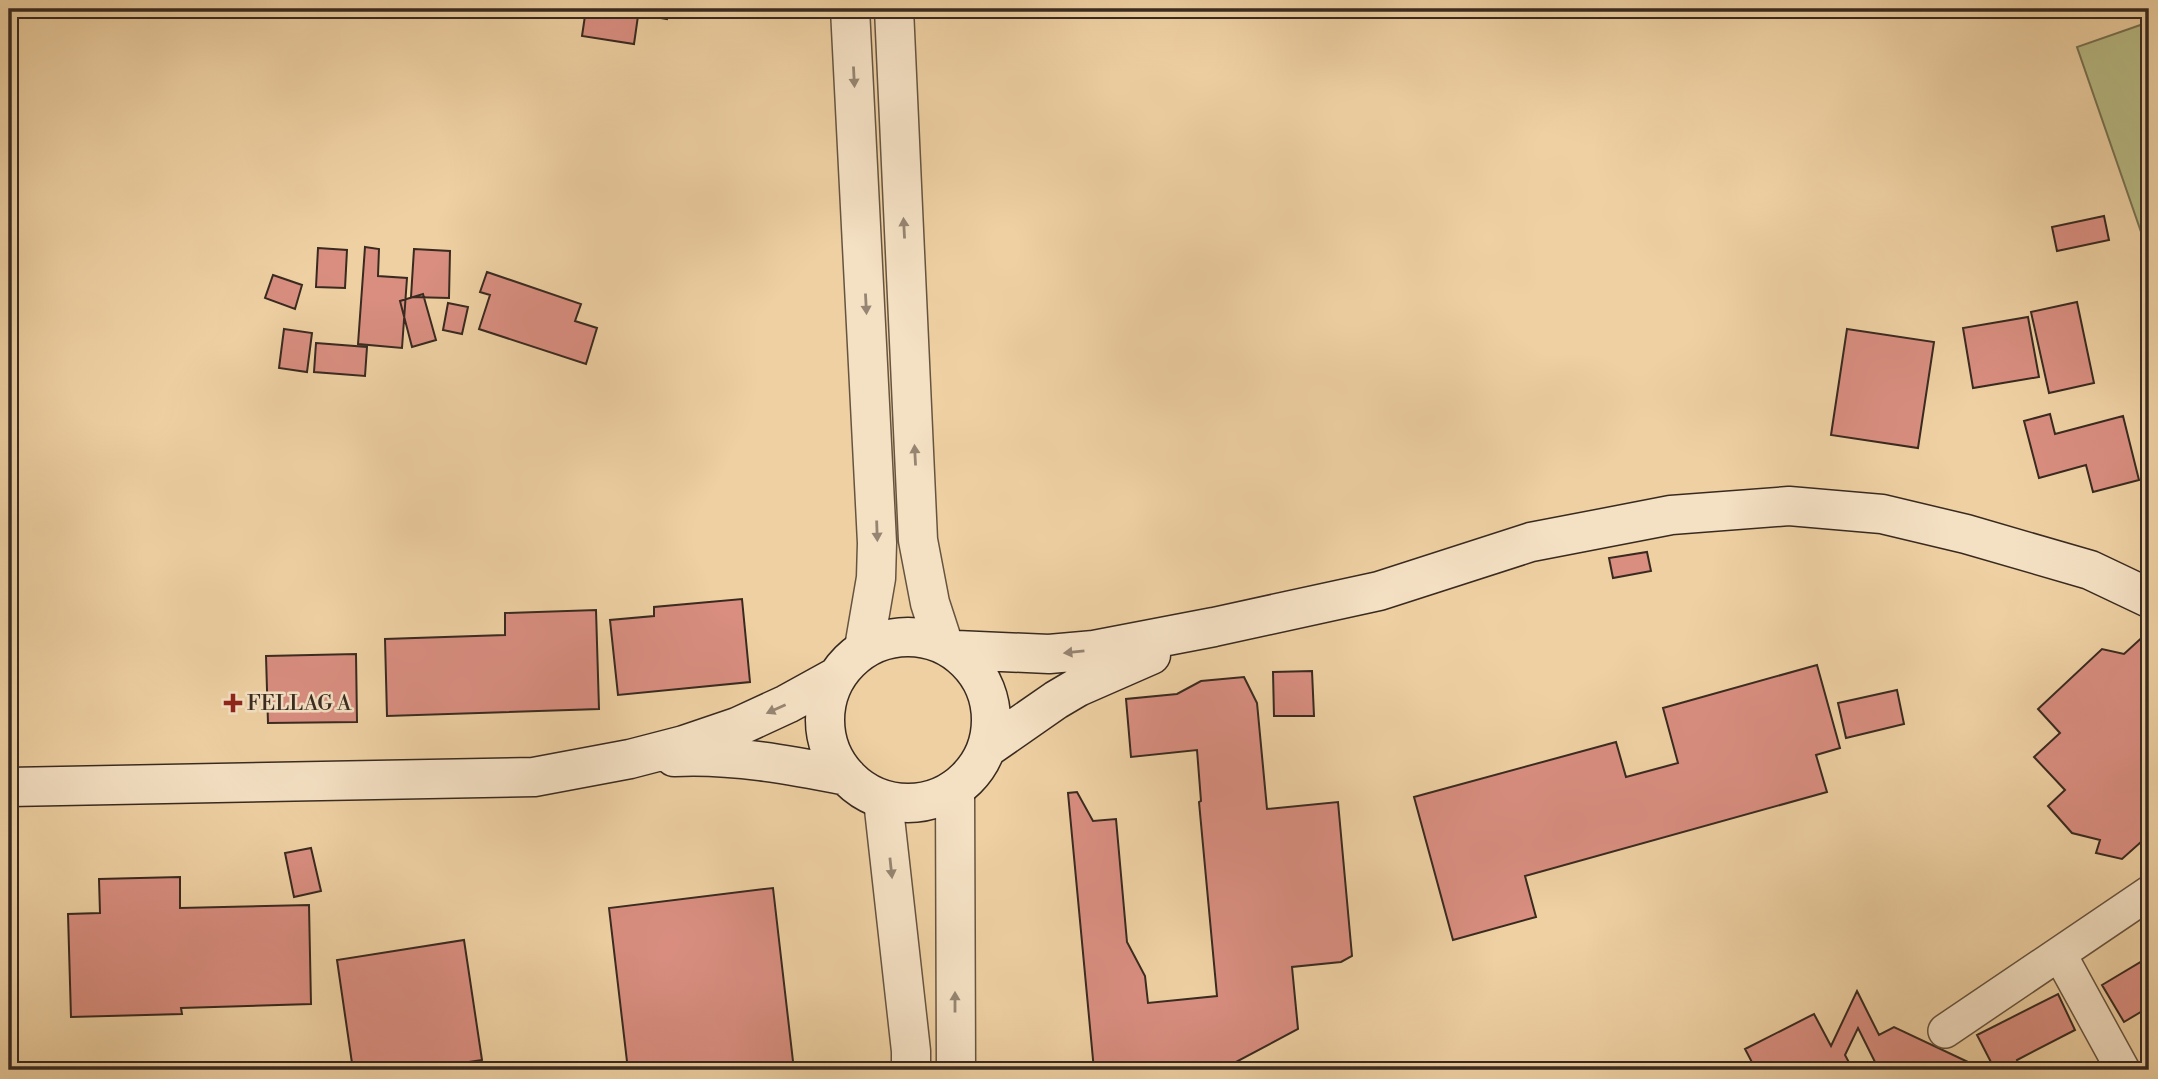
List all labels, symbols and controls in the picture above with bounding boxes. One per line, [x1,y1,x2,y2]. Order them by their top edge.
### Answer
one-way arrow [848,66,859,88]
one-way arrow [899,217,910,239]
one-way arrow [860,293,871,315]
one-way arrow [910,444,921,466]
one-way arrow [871,521,882,543]
one-way arrow [1063,647,1085,658]
place label: FELLAG A [247,691,352,717]
marker: FELLAG A [225,695,241,711]
one-way arrow [766,703,786,715]
one-way arrow [885,857,896,879]
one-way arrow [949,991,961,1013]

